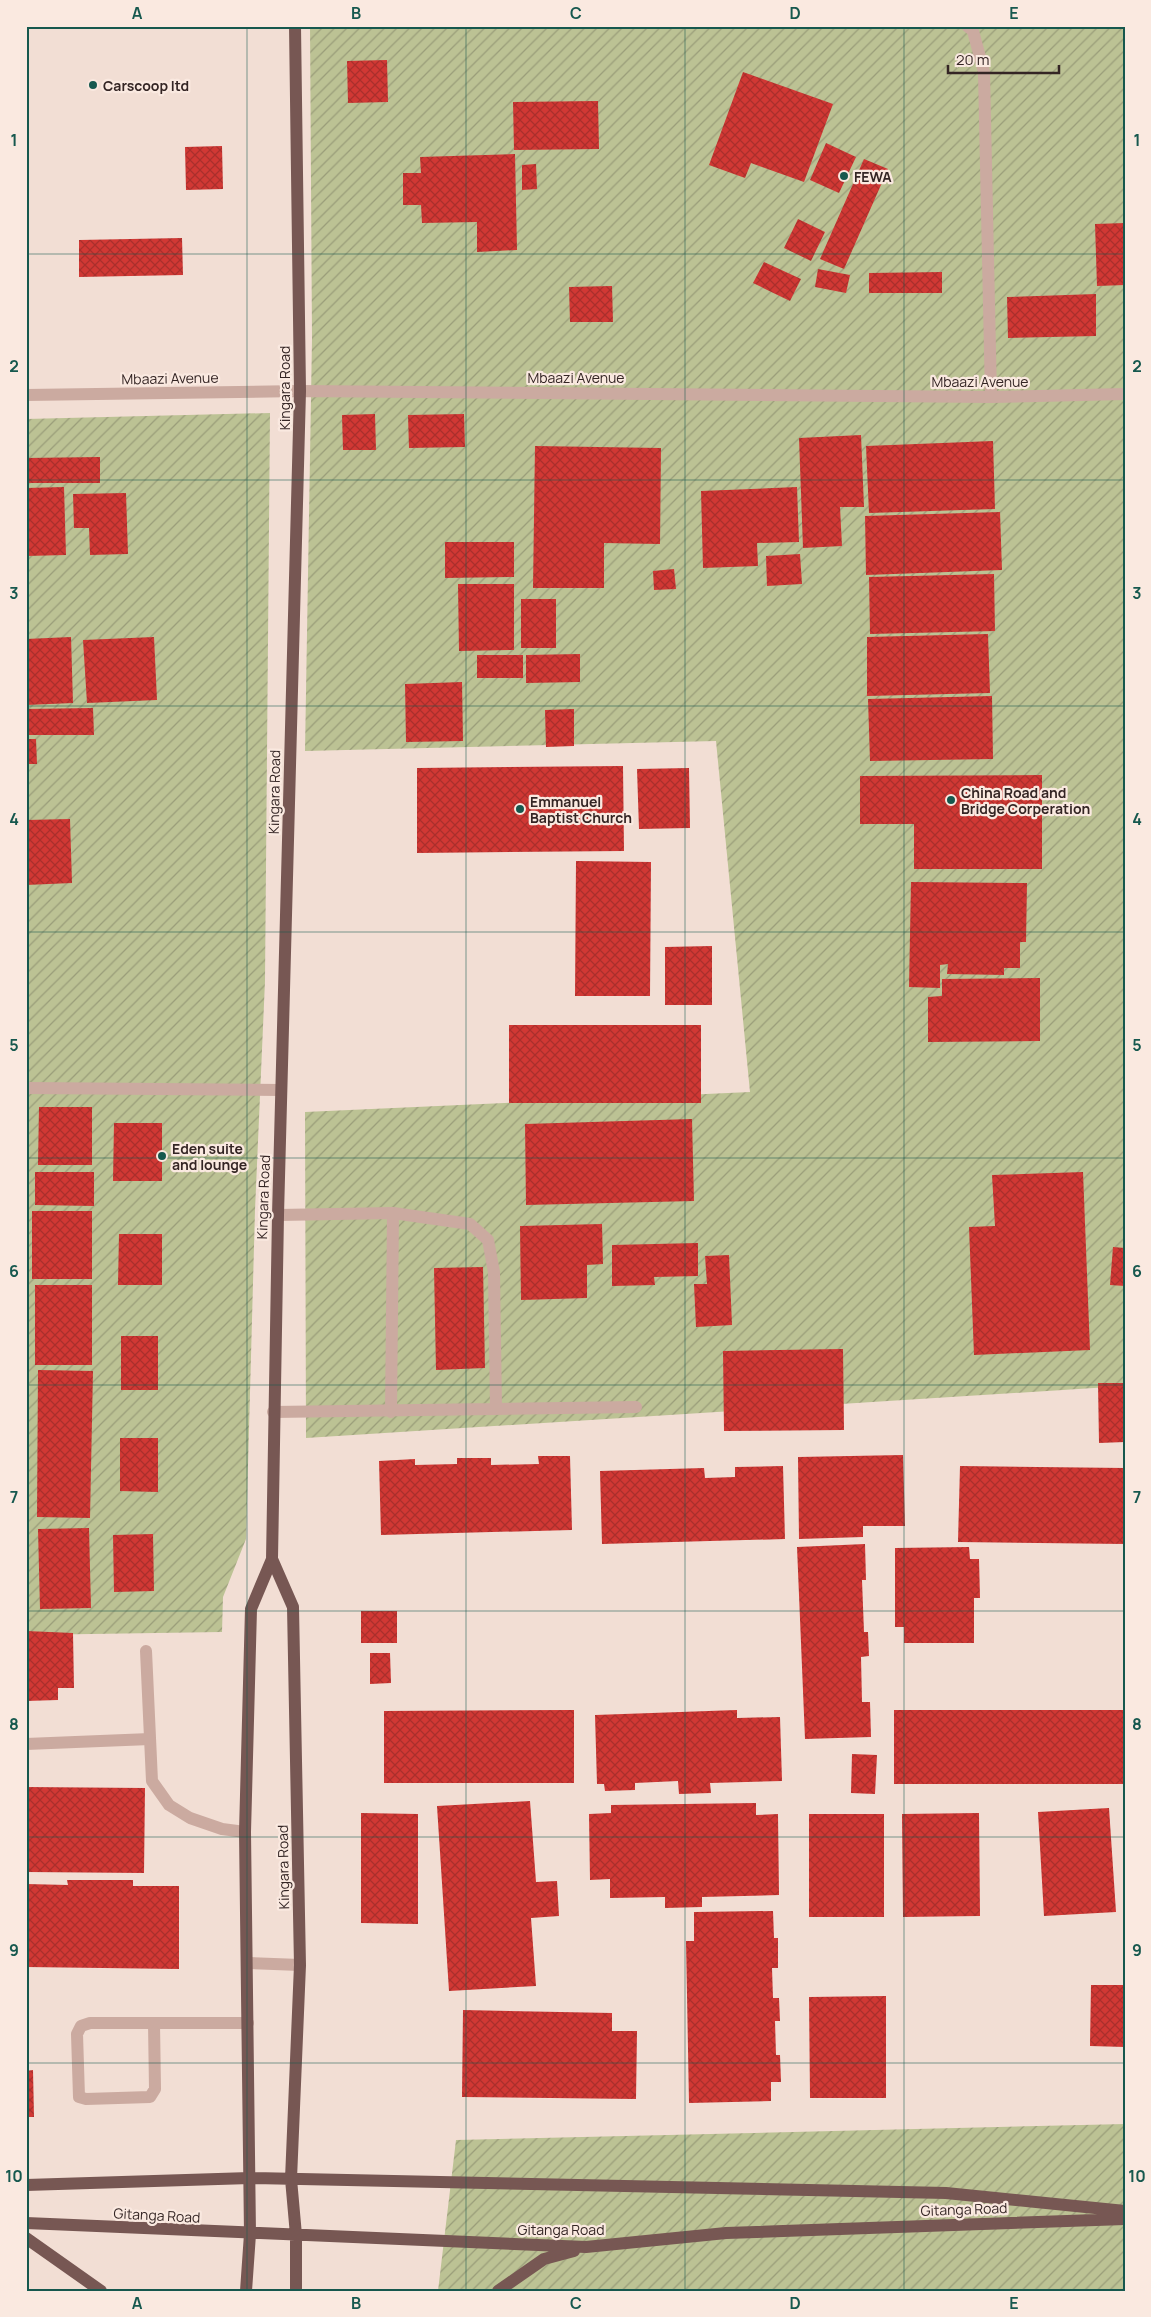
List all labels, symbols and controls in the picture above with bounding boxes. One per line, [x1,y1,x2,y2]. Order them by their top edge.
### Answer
text: A [132,2,143,24]
text: B [351,2,361,24]
text: C [570,2,582,24]
text: D [789,2,801,24]
text: E [1009,2,1019,24]
scale bar [948,42,1060,74]
text: 20 m [956,49,989,70]
place label: Carscoop ltd [103,76,189,95]
marker: Carscoop ltd [87,79,99,91]
text: 1 [10,129,18,151]
text: 1 [1133,129,1141,151]
place label: FEWA [854,167,892,186]
marker: FEWA [838,170,850,182]
street label: Kingara Road [275,346,294,430]
text: 2 [9,355,19,377]
text: 2 [1132,355,1142,377]
street label: Mbaazi Avenue [121,368,219,388]
street label: Mbaazi Avenue [527,368,625,387]
street label: Mbaazi Avenue [931,372,1029,391]
text: 3 [9,582,19,604]
text: 3 [1132,582,1142,604]
street label: Kingara Road [264,750,284,834]
place label: China Road and Bridge Corperation [961,783,1090,818]
place label: Emmanuel Baptist Church [530,792,632,827]
marker: China Road and Bridge Corperation [945,794,957,806]
marker: Emmanuel Baptist Church [514,803,526,815]
text: 4 [9,808,19,830]
text: 4 [1132,808,1142,830]
text: 5 [9,1034,19,1056]
text: 5 [1132,1034,1142,1056]
place label: Eden suite and lounge [172,1139,247,1174]
marker: Eden suite and lounge [156,1150,168,1162]
street label: Kingara Road [252,1154,274,1240]
text: 6 [9,1260,19,1282]
text: 6 [1132,1260,1142,1282]
text: 7 [10,1486,18,1508]
text: 7 [1133,1486,1141,1508]
text: 8 [9,1713,19,1735]
text: 8 [1132,1713,1142,1735]
street label: Kingara Road [273,1825,293,1909]
text: 9 [9,1939,19,1961]
text: 9 [1132,1939,1142,1961]
text: 10 [5,2165,23,2187]
text: 10 [1128,2165,1146,2187]
street label: Gitanga Road [920,2198,1008,2220]
street label: Gitanga Road [113,2203,201,2227]
street label: Gitanga Road [518,2220,604,2239]
text: A [132,2292,143,2314]
text: B [351,2292,361,2314]
text: C [570,2292,582,2314]
text: D [789,2292,801,2314]
text: E [1009,2292,1019,2314]

